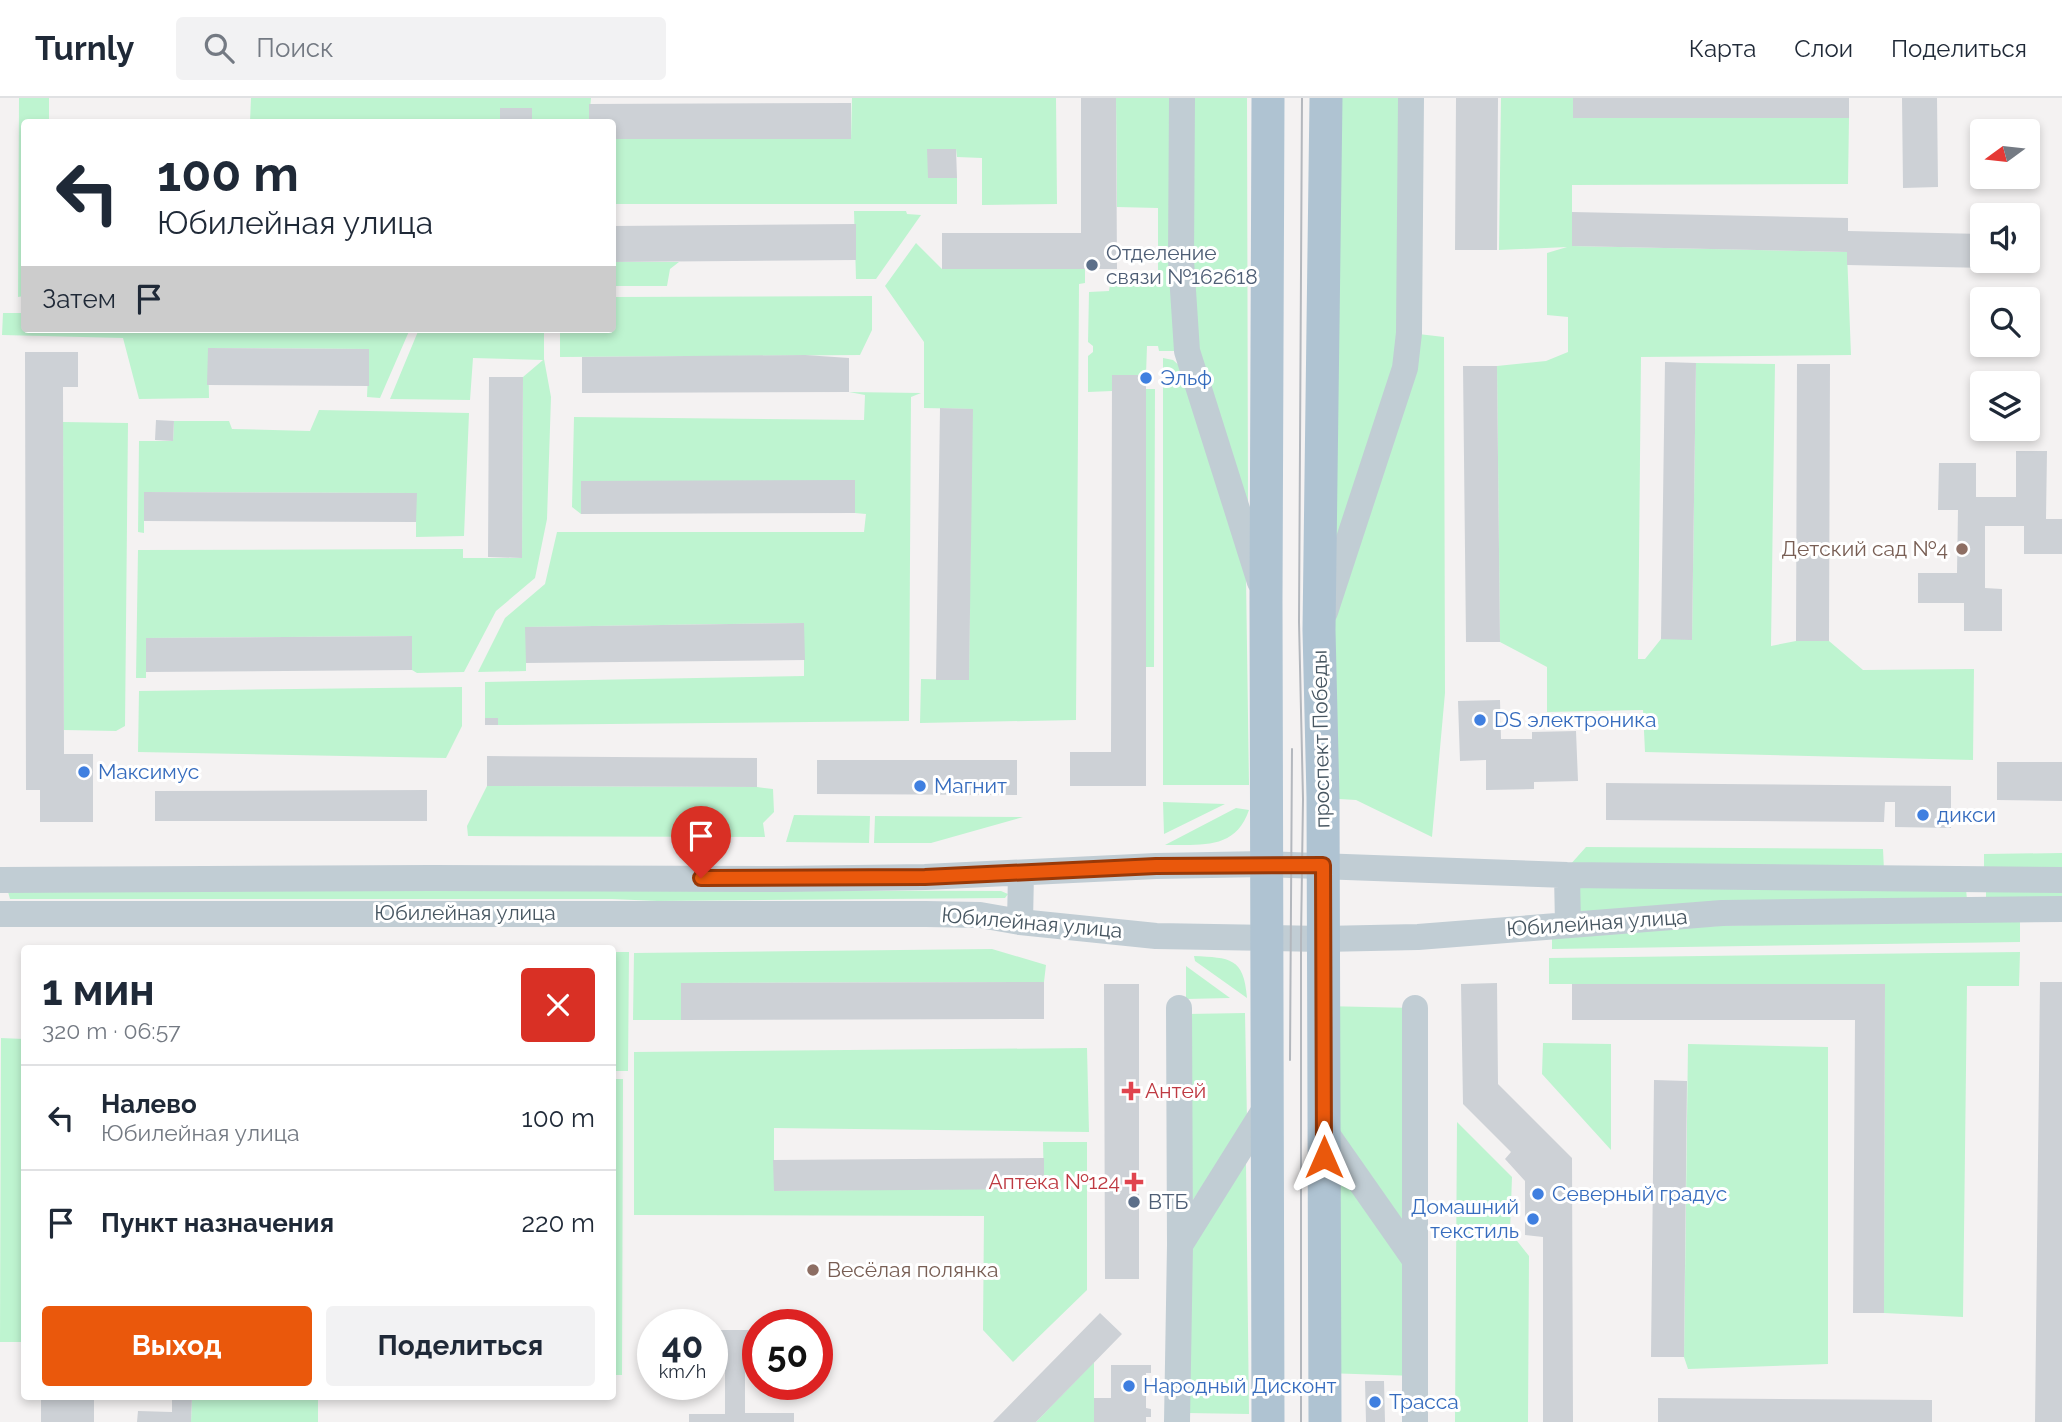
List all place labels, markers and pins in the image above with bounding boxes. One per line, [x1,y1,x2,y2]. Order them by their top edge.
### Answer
place label: Отделение связи №162618 [1106,240,1258,289]
marker: Отделение связи №162618 [1084,257,1100,273]
place label: Эльф [1160,365,1212,390]
marker: Эльф [1138,370,1154,386]
place label: Детский сад №4 [1781,536,1948,561]
marker: Детский сад №4 [1954,541,1970,557]
place label: DS электроника [1494,707,1657,732]
marker: DS электроника [1472,712,1488,728]
place label: Максимус [98,759,199,784]
marker: Максимус [76,764,92,780]
place label: Магнит [934,773,1007,798]
marker: Магнит [912,778,928,794]
place label: дикси [1937,802,1996,827]
pin [671,806,731,878]
marker: дикси [1915,807,1931,823]
place label: Антей [1145,1078,1206,1103]
marker: Антей [1123,1083,1139,1099]
place label: Аптека №124 [989,1169,1120,1194]
marker: Аптека №124 [1126,1174,1142,1190]
place label: Северный градус [1552,1181,1727,1206]
marker: Северный градус [1530,1186,1546,1202]
place label: ВТБ [1148,1189,1189,1214]
marker: ВТБ [1126,1194,1142,1210]
place label: Домашний текстиль [1411,1194,1519,1243]
marker: Домашний текстиль [1525,1211,1541,1227]
place label: Весёлая полянка [827,1257,999,1282]
marker: Весёлая полянка [805,1262,821,1278]
place label: Народный Дисконт [1143,1373,1337,1398]
marker: Народный Дисконт [1121,1378,1137,1394]
place label: Трасса [1389,1389,1459,1414]
marker: Трасса [1367,1394,1383,1410]

